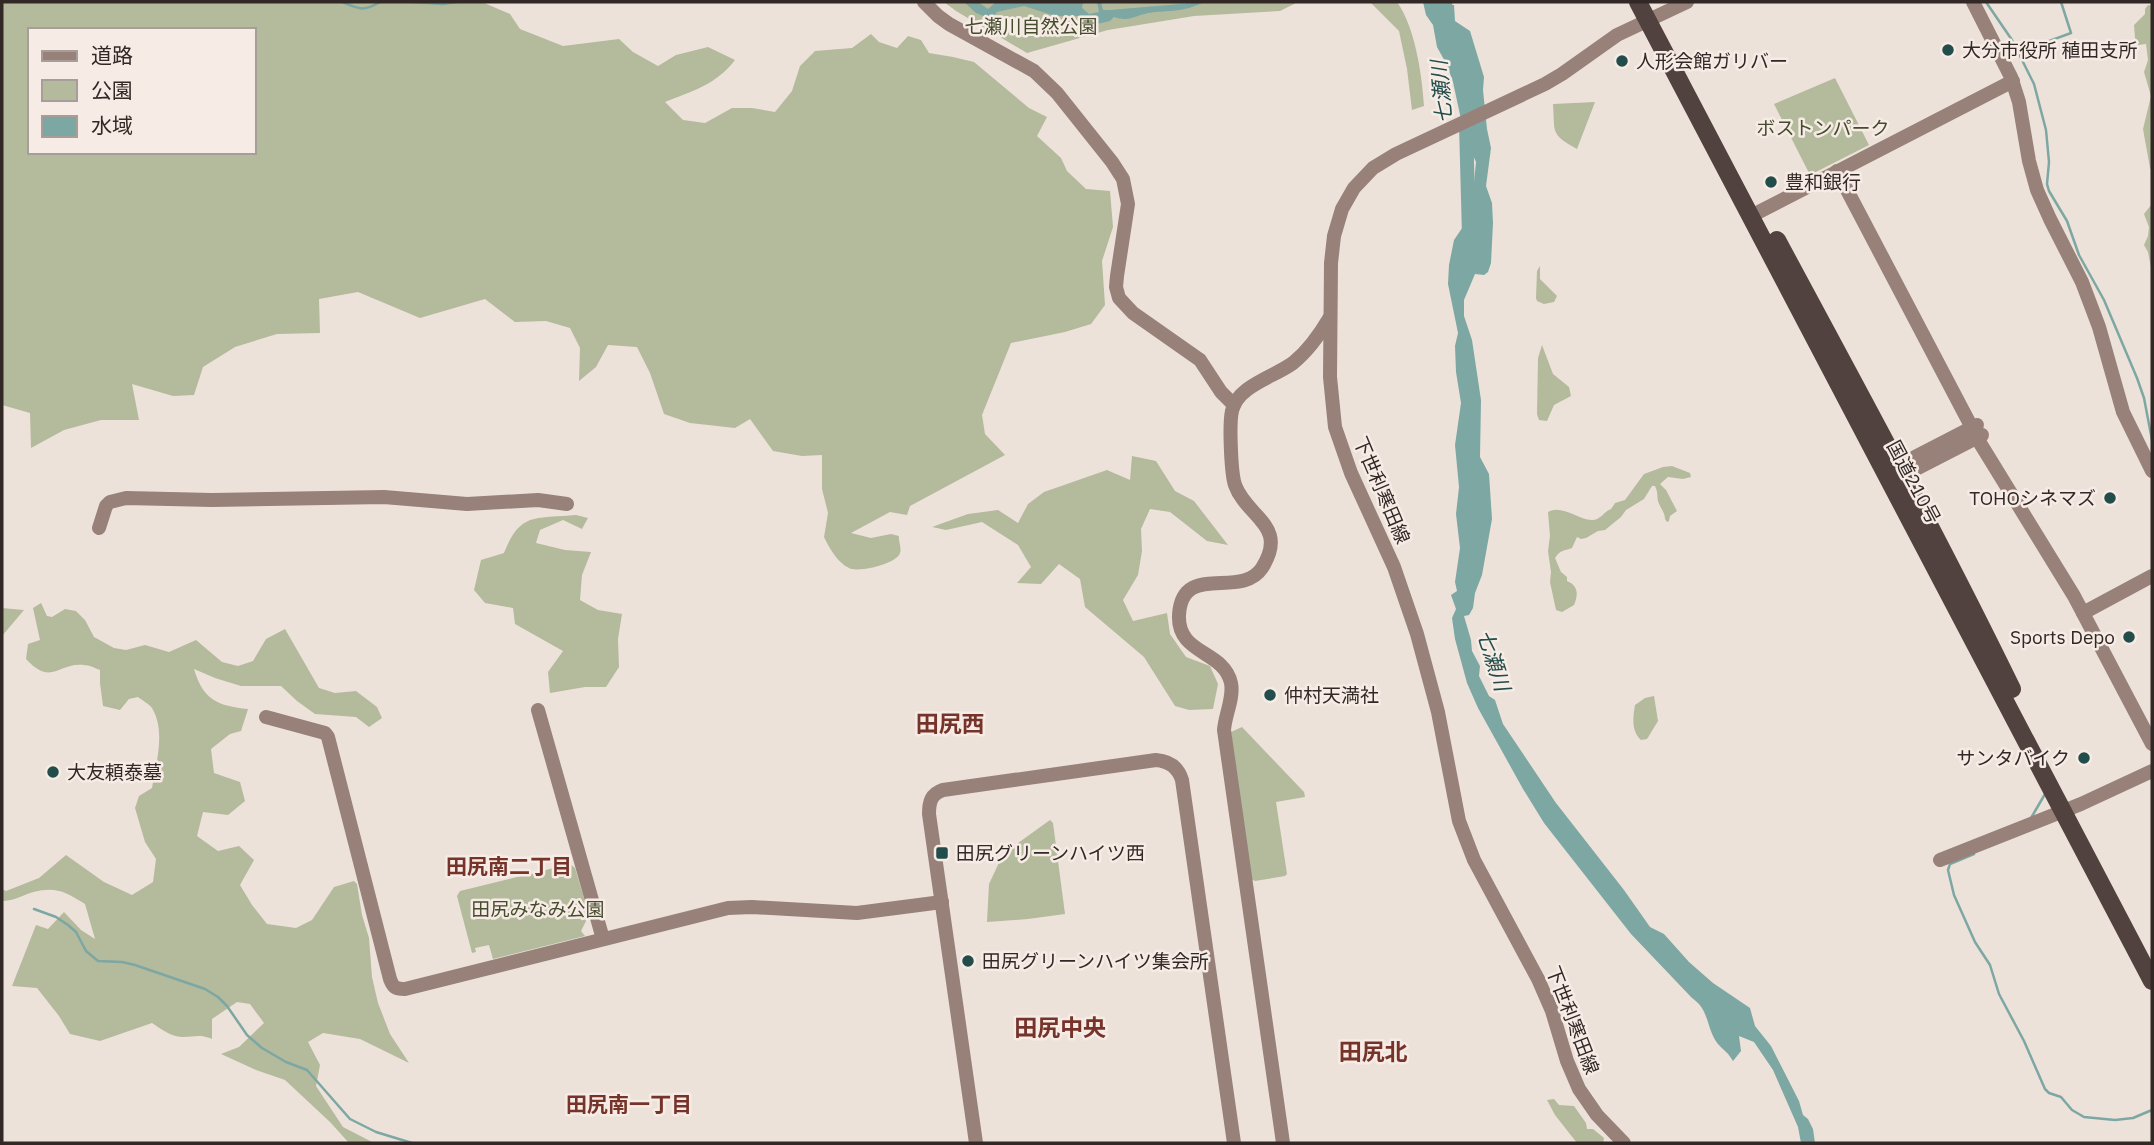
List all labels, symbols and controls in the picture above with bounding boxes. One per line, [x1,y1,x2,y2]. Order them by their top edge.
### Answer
park label: 七瀬川自然公園 [964,14,1098,38]
legend [28,28,256,154]
place label: 大分市役所 稙田支所 [1962,38,2138,62]
text: 道路 [91,41,133,69]
marker: 大分市役所 稙田支所 [1940,42,1956,58]
place label: 人形会館ガリバー [1636,49,1788,73]
marker: 人形会館ガリバー [1614,53,1630,69]
water label: 七瀬川 [1424,57,1458,125]
text: 公園 [91,76,133,104]
text: 水域 [91,111,133,139]
park label: ボストンパーク [1756,116,1890,140]
place label: 豊和銀行 [1785,170,1861,194]
marker: 豊和銀行 [1763,174,1779,190]
street label: 下世利寒田線 [1349,433,1415,547]
street label: 国道210号 [1882,436,1946,528]
place label: TOHOシネマズ [1969,486,2096,510]
marker: TOHOシネマズ [2102,490,2118,506]
place label: Sports Depo [2010,625,2115,649]
water label: 七瀬川 [1471,626,1518,696]
marker: Sports Depo [2121,629,2137,645]
place label: 仲村天満社 [1284,683,1379,707]
marker: 仲村天満社 [1262,687,1278,703]
district label: 田尻西 [916,708,985,738]
place label: サンタバイク [1956,746,2070,770]
marker: サンタバイク [2076,750,2092,766]
place label: 大友頼泰墓 [67,760,162,784]
marker: 大友頼泰墓 [45,764,61,780]
place label: 田尻グリーンハイツ西 [956,841,1145,865]
marker: 田尻グリーンハイツ西 [934,845,950,861]
district label: 田尻南二丁目 [446,852,572,880]
park label: 田尻みなみ公園 [471,897,605,921]
place label: 田尻グリーンハイツ集会所 [982,949,1209,973]
marker: 田尻グリーンハイツ集会所 [960,953,976,969]
street label: 下世利寒田線 [1541,962,1605,1078]
district label: 田尻中央 [1014,1012,1106,1042]
district label: 田尻北 [1339,1036,1408,1066]
district label: 田尻南一丁目 [566,1090,692,1118]

